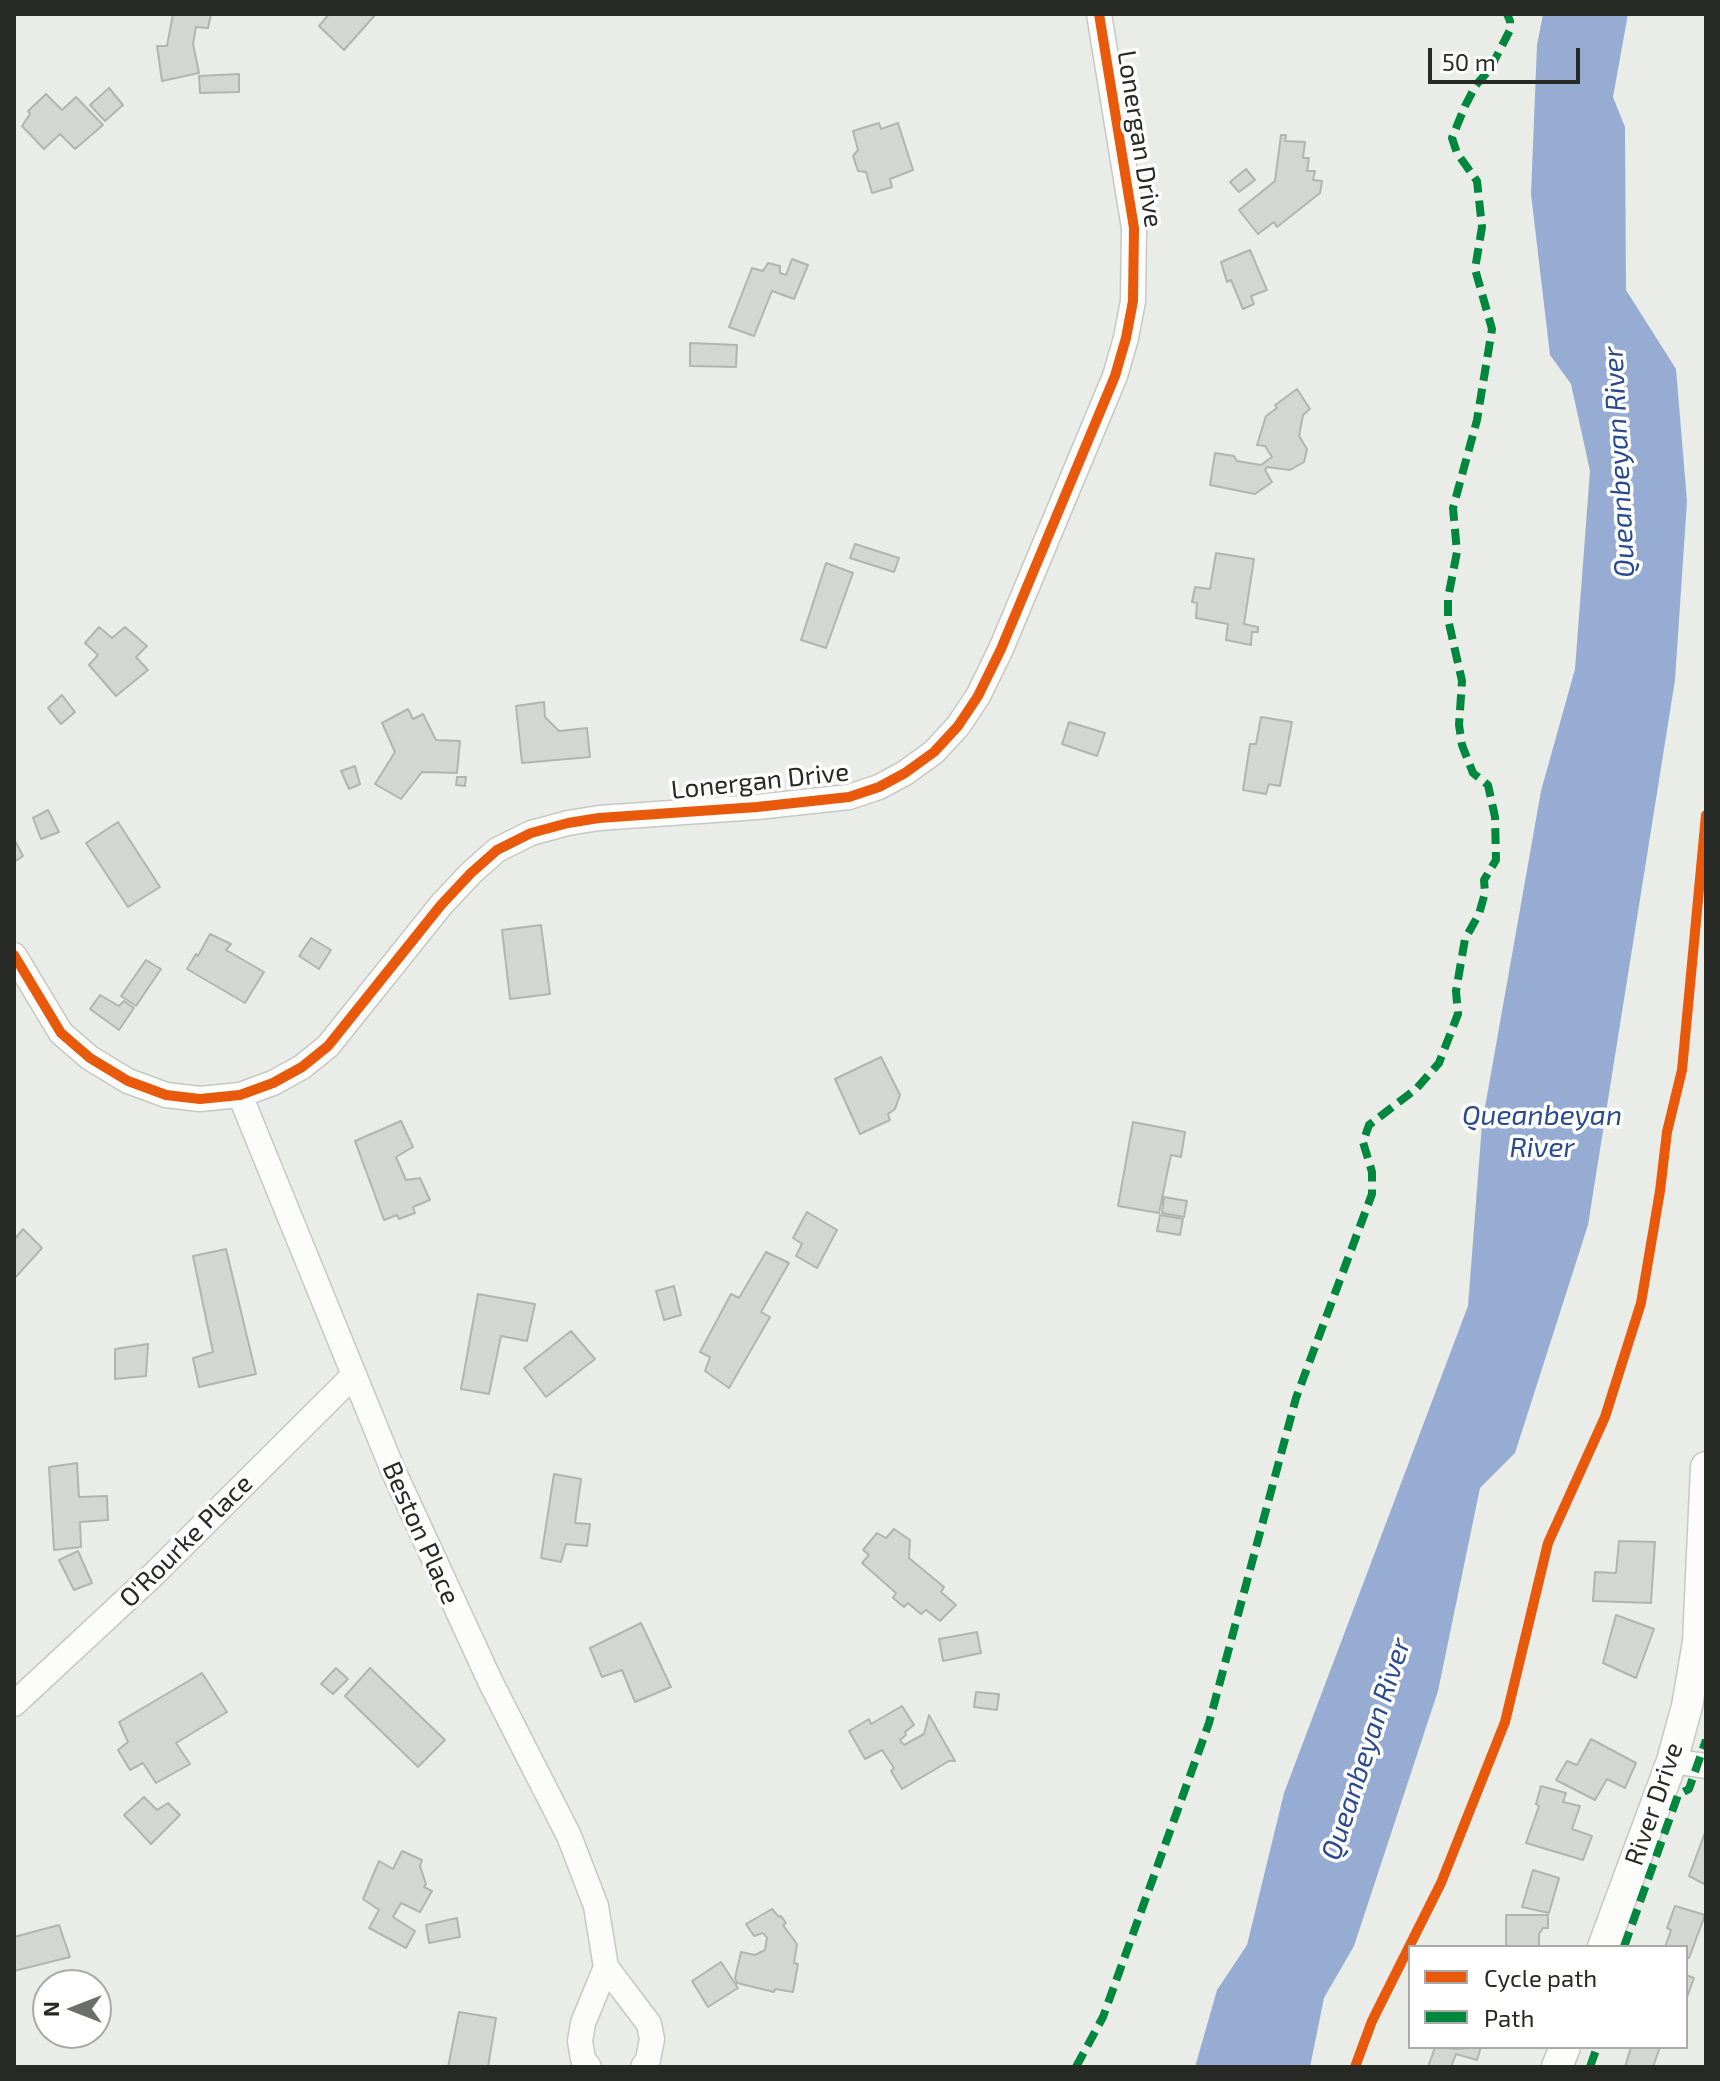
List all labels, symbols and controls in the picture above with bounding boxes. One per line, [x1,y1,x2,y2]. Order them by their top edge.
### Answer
scale bar [1432,32,1584,82]
text: 50 m [1442,47,1496,76]
street label: Lonergan Drive [1111,48,1169,230]
water label: Queanbeyan River [1596,345,1642,579]
street label: Lonergan Drive [669,756,851,806]
water label: Queanbeyan River [1462,1099,1622,1165]
street label: Beston Place [376,1457,466,1609]
street label: O'Rourke Place [113,1468,259,1614]
water label: Queanbeyan River [1314,1634,1418,1864]
street label: River Drive [1618,1738,1690,1870]
legend [1408,1945,1688,2049]
text: Cycle path [1484,1963,1597,1992]
north arrow [32,1969,112,2049]
text: N [37,2001,63,2017]
text: Path [1484,2003,1534,2032]

